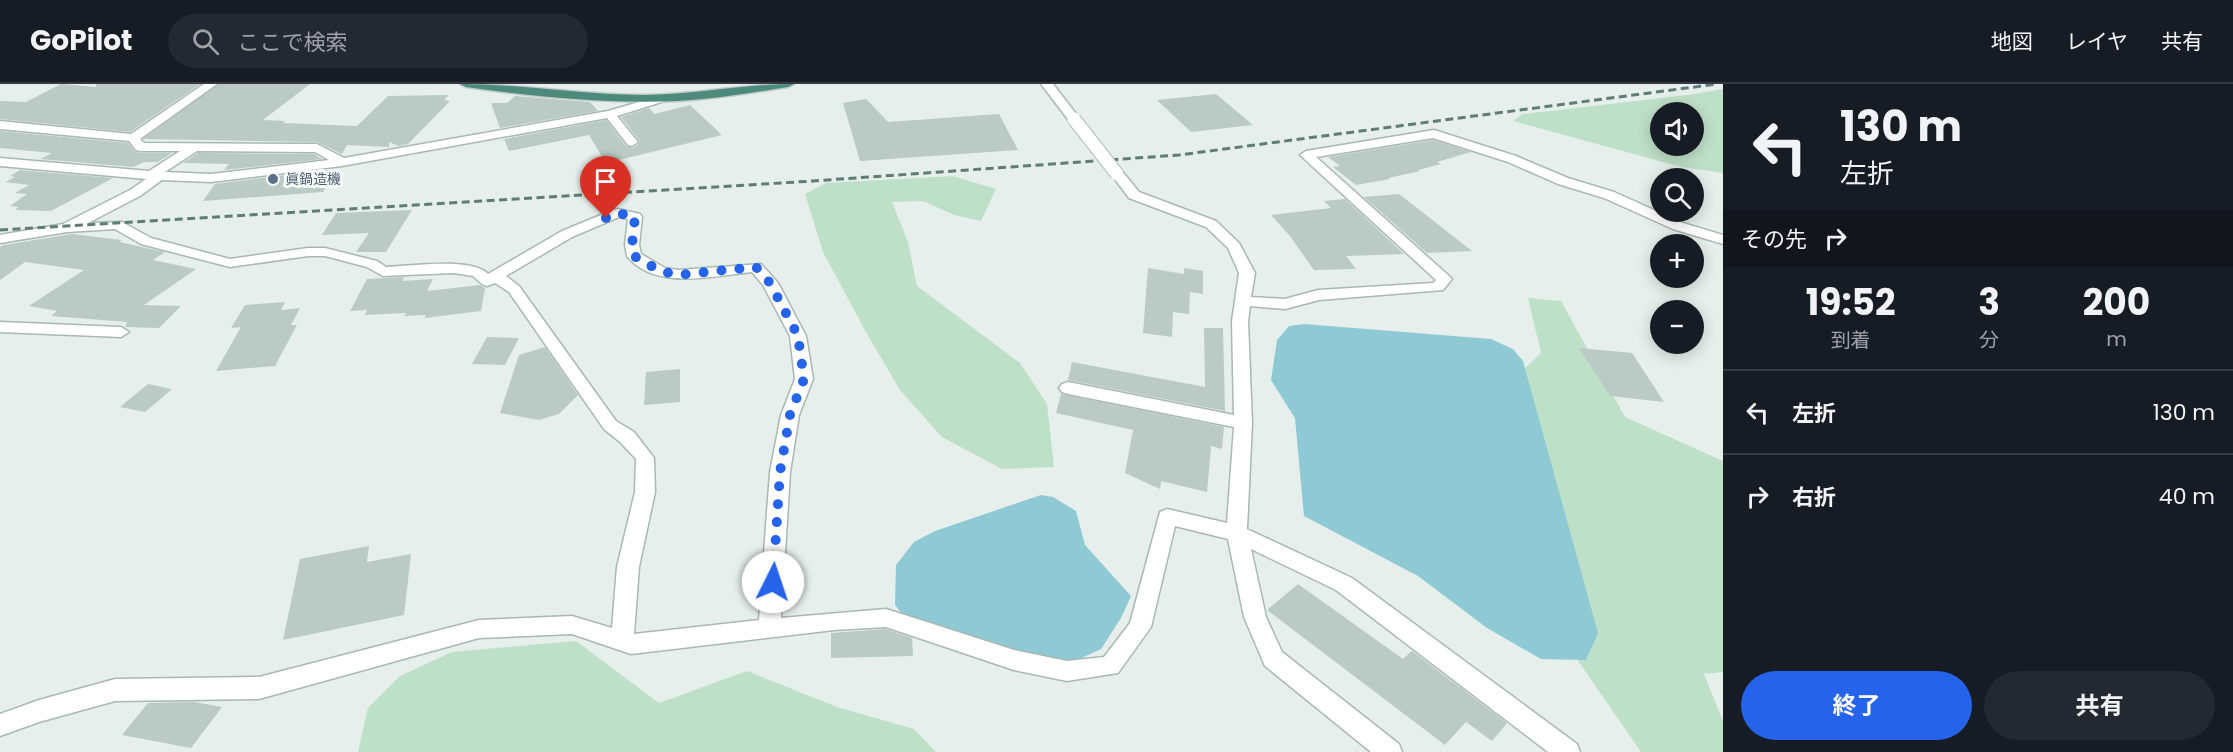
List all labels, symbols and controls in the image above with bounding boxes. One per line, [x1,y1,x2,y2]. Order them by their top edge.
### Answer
search box [168,14,588,68]
text: GoPilot [30,21,132,60]
icon: search [189,25,222,58]
text: ここで検索 [237,27,347,58]
text: 地図 [1991,27,2033,56]
text: レイヤ [2066,27,2128,56]
text: 共有 [2161,27,2203,56]
text: 130 m [1840,97,1962,156]
map controls [1650,102,1704,354]
button: sound [1650,102,1704,156]
icon: left [1741,108,1819,186]
text: 左折 [1840,155,1894,192]
pin [580,156,631,218]
icon: arrive [589,165,622,198]
button: search [1650,168,1704,222]
place label: 眞鍋造機 [285,169,341,189]
marker: 眞鍋造機 [266,172,280,186]
icon: right [1819,222,1852,255]
text: その先 [1741,224,1807,255]
button: + [1650,234,1704,288]
text: 19:52 [1806,277,1896,328]
text: 3 [1978,277,2000,328]
text: 200 [2083,277,2150,328]
button: − [1650,300,1704,354]
text: m [2106,325,2127,353]
text: 到着 [1831,326,1871,354]
text: 分 [1979,326,1999,354]
icon: left [1741,396,1774,429]
text: 130 m [2153,397,2215,428]
text: 左折 [1792,398,1836,429]
icon: right [1741,480,1774,513]
text: 40 m [2159,481,2215,512]
text: 右折 [1792,482,1836,513]
position arrow [741,550,805,614]
button: 終了 [1741,671,1972,740]
button: 共有 [1984,671,2215,740]

